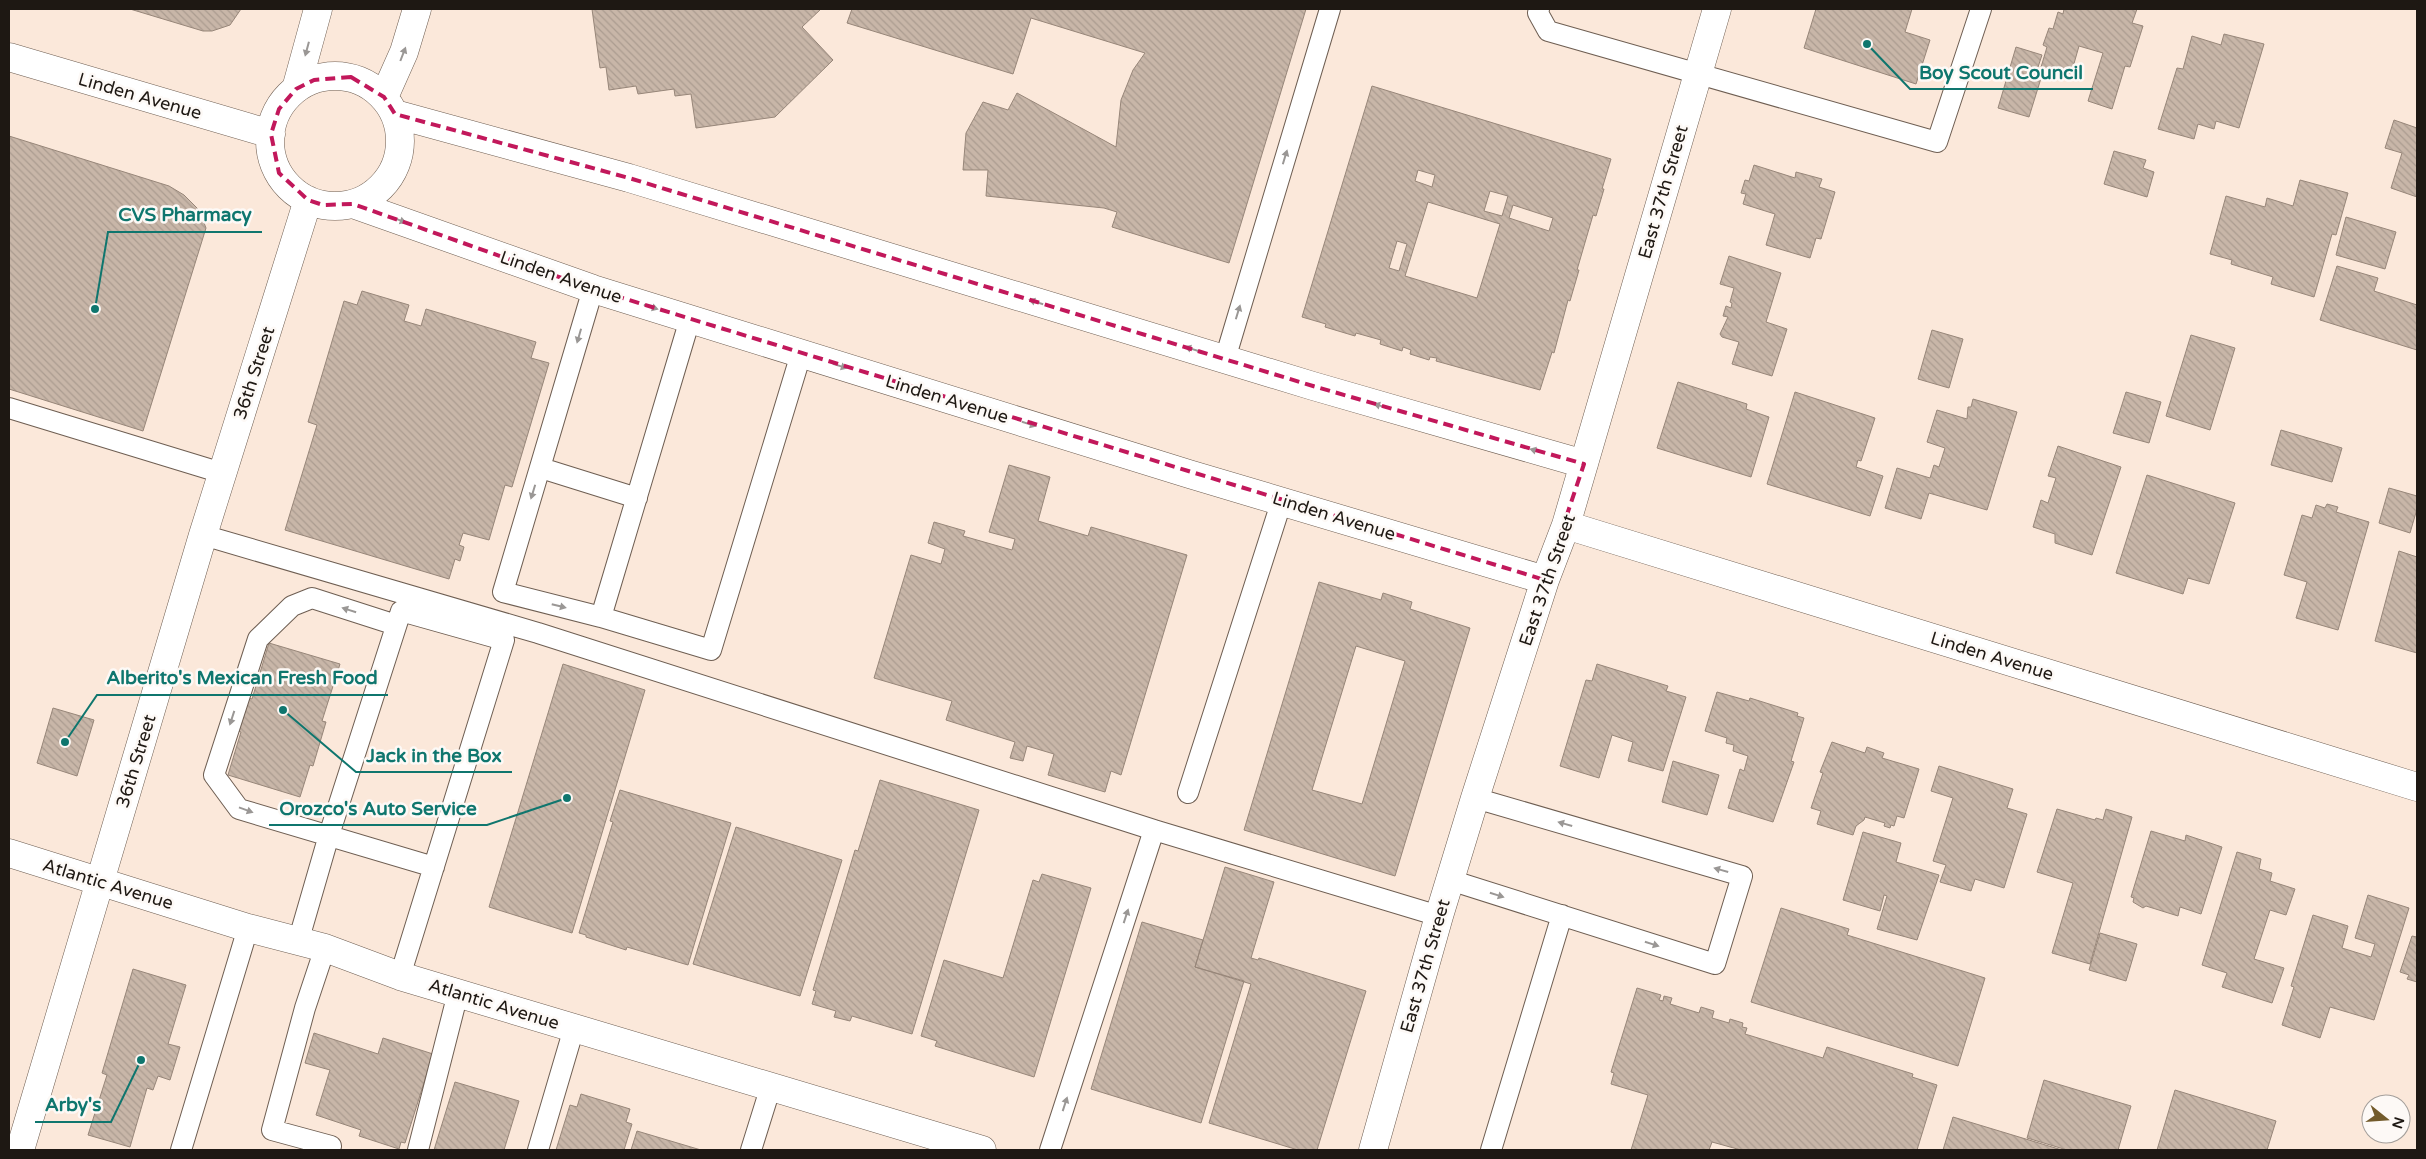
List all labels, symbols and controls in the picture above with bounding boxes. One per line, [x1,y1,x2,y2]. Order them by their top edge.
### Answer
one-way arrow [303,41,311,56]
one-way arrow [399,47,407,61]
callout: Boy Scout Council [1910,55,2093,89]
text: Boy Scout Council [1919,62,2083,85]
street label: Linden Avenue [76,68,204,124]
street label: East 37th Street [1633,122,1693,261]
one-way arrow [1282,149,1290,164]
callout: CVS Pharmacy [108,198,262,232]
text: CVS Pharmacy [118,204,253,227]
one-way arrow [391,217,406,224]
street label: Linden Avenue [497,246,625,308]
one-way arrow [1029,297,1044,305]
one-way arrow [644,304,659,312]
one-way arrow [1235,305,1243,320]
street label: 36th Street [229,324,279,422]
one-way arrow [575,329,583,344]
one-way arrow [1184,345,1199,353]
one-way arrow [833,362,848,370]
street label: Linden Avenue [883,370,1011,428]
one-way arrow [1373,401,1388,409]
one-way arrow [1021,421,1036,429]
one-way arrow [1529,446,1544,454]
one-way arrow [529,484,537,499]
street label: Linden Avenue [1270,487,1398,545]
street label: East 37th Street [1514,511,1580,649]
one-way arrow [551,602,566,610]
one-way arrow [342,606,357,614]
street label: Linden Avenue [1928,627,2056,685]
callout: Alberito's Mexican Fresh Food [97,661,388,695]
text: Alberito's Mexican Fresh Food [106,667,378,689]
street label: 36th Street [111,711,161,810]
one-way arrow [228,711,236,726]
callout: Jack in the Box [356,738,512,772]
text: Jack in the Box [365,745,502,767]
callout: Orozco's Auto Service [269,791,487,825]
text: Orozco's Auto Service [279,798,477,820]
one-way arrow [239,806,254,814]
one-way arrow [1557,820,1572,828]
street label: Atlantic Avenue [40,854,176,914]
one-way arrow [1713,866,1728,874]
one-way arrow [1489,891,1504,899]
street label: East 37th Street [1395,896,1455,1035]
one-way arrow [1122,908,1130,923]
one-way arrow [1644,940,1659,948]
street label: Atlantic Avenue [426,974,562,1034]
callout: Arby's [35,1088,111,1122]
text: Arby's [45,1094,101,1117]
north arrow [2361,1094,2411,1144]
one-way arrow [1061,1096,1069,1111]
text: N [2388,1115,2408,1131]

